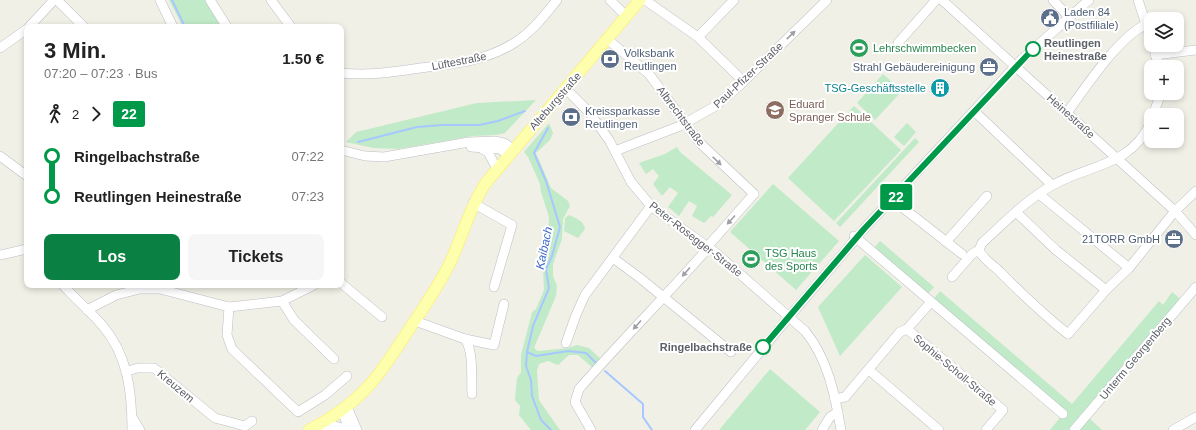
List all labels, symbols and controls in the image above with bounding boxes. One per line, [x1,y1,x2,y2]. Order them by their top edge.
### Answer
place label: Laden 84 (Postfiliale) [1064,6,1118,31]
public building icon: Laden 84 (Postfiliale) [1039,7,1061,29]
map controls [1144,12,1184,148]
button: layers [1144,12,1184,52]
one-way arrow [786,30,796,39]
sports icon: Lehrschwimmbecken [848,37,870,59]
place label: Reutlingen Heinestraße [1044,37,1107,62]
text: 3 Min. [44,38,106,63]
street label: Paul-Pfizer-Straße [711,40,785,110]
marker: Reutlingen Heinestraße [1025,41,1041,57]
place label: Lehrschwimmbecken [873,42,976,54]
place label: Volksbank Reutlingen [624,47,677,72]
bank icon: Volksbank Reutlingen [599,48,621,70]
text: 1.50 € [282,50,324,67]
street label: Lüftestraße [431,50,487,72]
office icon: Strahl Gebäudereinigung [978,56,1000,78]
button: + [1144,60,1184,100]
place label: Strahl Gebäudereinigung [853,61,975,73]
text: 07:20 – 07:23 · Bus [44,66,157,81]
street label: Alteburgstraße [527,70,583,132]
building icon: TSG-Geschäftsstelle [929,77,951,99]
place label: TSG-Geschäftsstelle [825,82,926,94]
street label: Albrechtstraße [655,84,707,148]
street label: Heinestraße [1045,91,1097,141]
place label: Eduard Spranger Schule [789,98,871,123]
school or university icon: Eduard Spranger Schule [764,99,786,121]
icon: walk [44,103,66,125]
icon: forward [85,103,107,125]
place label: Kreissparkasse Reutlingen [585,105,660,130]
text: 22 [121,106,137,122]
bank icon: Kreissparkasse Reutlingen [560,106,582,128]
text: 2 [72,107,79,122]
button: − [1144,108,1184,148]
text: Ringelbachstraße [74,148,200,165]
text: 07:22 [291,149,324,164]
one-way arrow [712,156,722,165]
line badge: 22 [878,184,914,210]
text: Reutlingen Heinestraße [74,188,242,205]
text: 07:23 [291,189,324,204]
text: 22 [888,189,904,205]
street label: Peter-Rosegger-Straße [647,199,745,279]
one-way arrow [726,215,735,226]
water label: Kaibach [533,225,555,271]
office icon: 21TORR GmbH [1163,228,1185,250]
place label: 21TORR GmbH [1082,233,1160,245]
button: Los [44,234,180,280]
button: Tickets [188,234,324,280]
place label: TSG Haus des Sports [765,247,818,272]
sports icon: TSG Haus des Sports [740,248,762,270]
one-way arrow [682,267,691,278]
street label: Unterm Georgenberg [1097,314,1173,402]
one-way arrow [632,320,641,330]
street label: Sophie-Scholl-Straße [911,332,999,408]
marker: Ringelbachstraße [755,339,771,355]
place label: Ringelbachstraße [660,341,752,353]
street label: Kreuzem [155,367,197,405]

